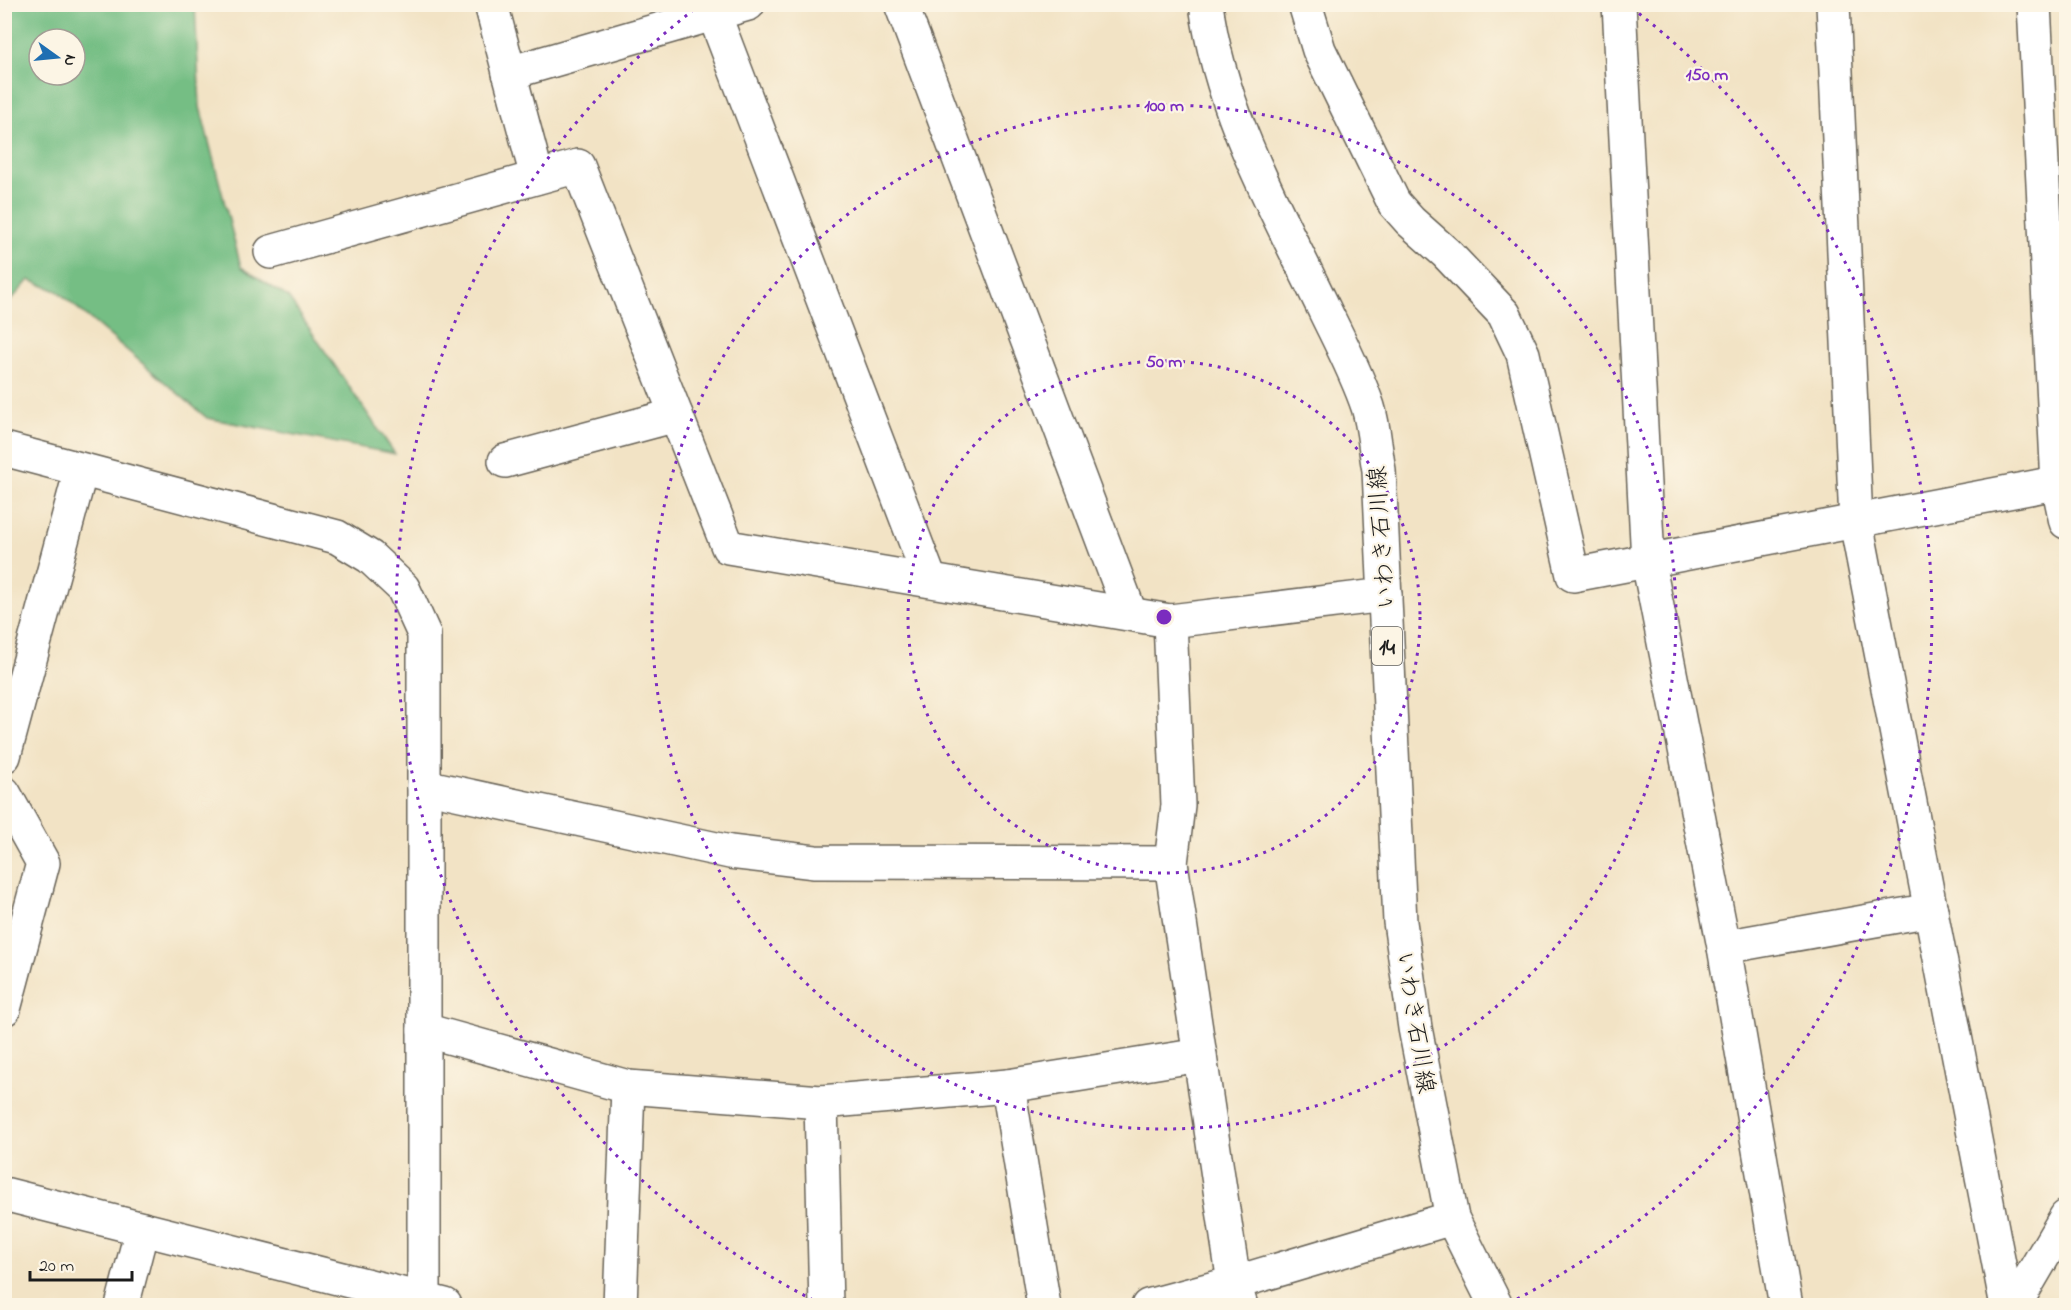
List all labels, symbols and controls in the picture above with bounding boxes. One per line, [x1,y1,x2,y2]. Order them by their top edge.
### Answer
north arrow [27,27,87,87]
text: N [57,52,83,69]
text: 150 m [1686,63,1728,89]
text: 100 m [1144,94,1184,120]
text: 50 m [1146,350,1182,376]
street label: いわき石川線 [1361,465,1406,611]
centre of rings [1154,607,1174,627]
road number: 14 [1372,627,1402,665]
street label: いわき石川線 [1385,949,1442,1096]
scale bar [30,1244,132,1282]
text: 20 m [39,1254,74,1280]

